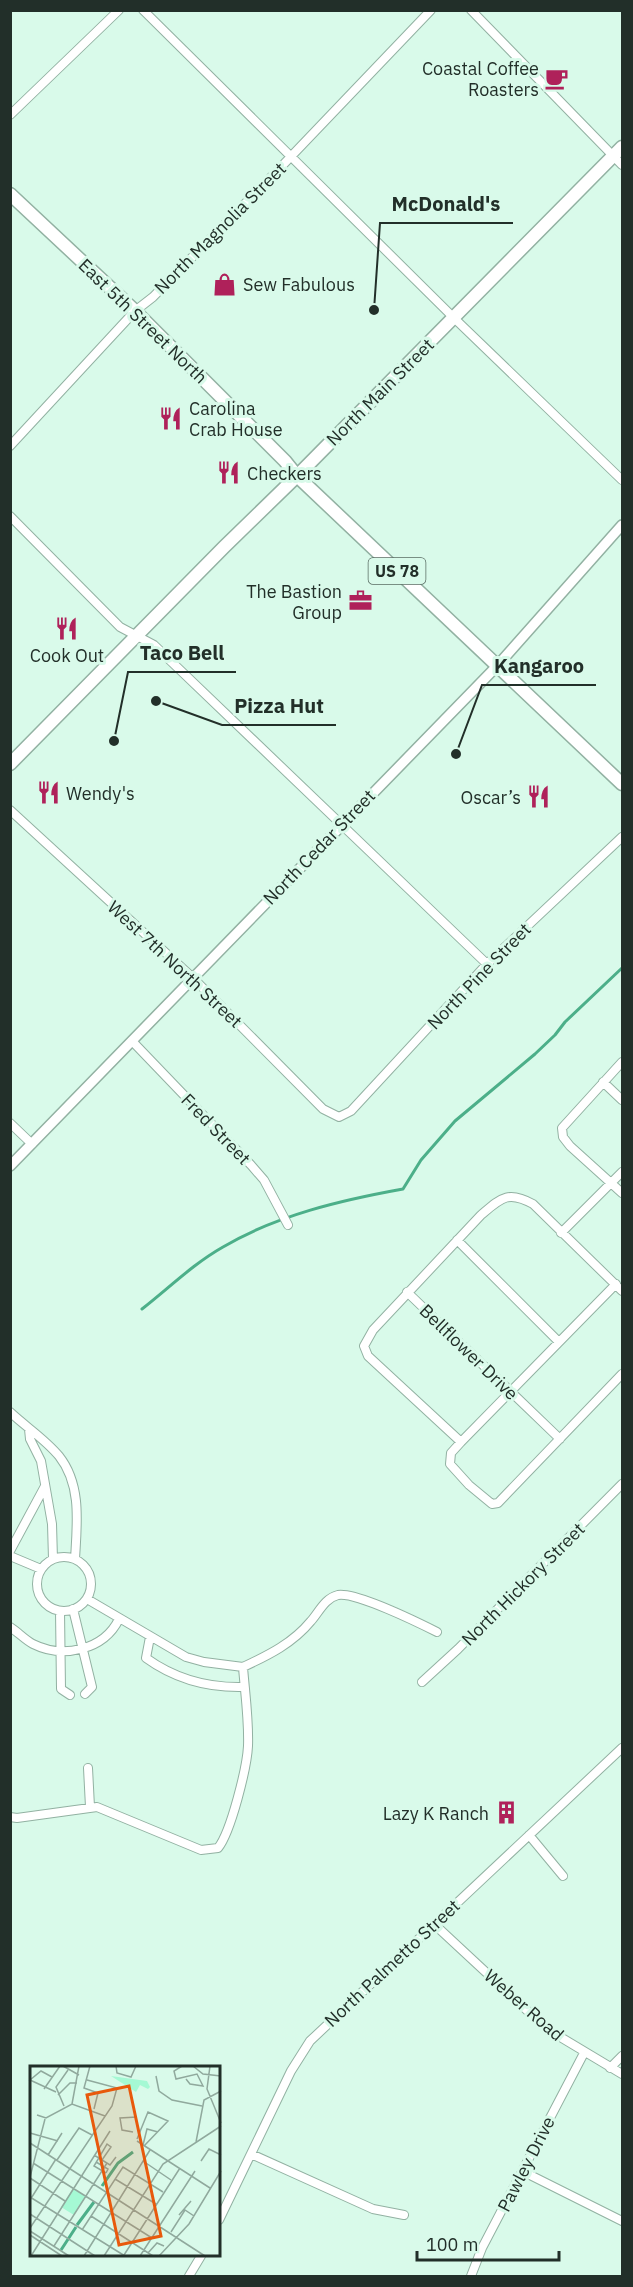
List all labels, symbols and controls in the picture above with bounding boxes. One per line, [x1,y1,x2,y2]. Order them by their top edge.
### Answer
place label: Coastal Coffee Roasters [422,57,539,101]
cafe icon: Coastal Coffee Roasters [544,65,570,91]
street label: North Magnolia Street [149,157,291,299]
callout: McDonald's [380,185,513,223]
text: McDonald's [392,190,500,217]
street label: East 5th Street North [74,253,212,389]
shop icon: Sew Fabulous [212,271,238,297]
place label: Sew Fabulous [243,273,355,296]
street label: North Main Street [321,333,439,451]
place label: Carolina Crab House [189,397,283,441]
restaurant icon: Carolina Crab House [158,405,184,431]
restaurant icon: Checkers [216,460,242,486]
place label: Checkers [247,462,322,485]
road number: US 78 [368,558,426,584]
place label: The Bastion Group [246,580,342,624]
office icon: The Bastion Group [347,588,373,614]
restaurant icon: Cook Out [54,616,80,642]
callout: Taco Bell [128,634,236,672]
text: Taco Bell [140,639,224,666]
place label: Cook Out [30,644,104,667]
callout: Kangaroo [482,647,596,685]
text: Kangaroo [494,652,584,679]
callout: Pizza Hut [222,687,336,725]
text: Pizza Hut [234,692,324,719]
restaurant icon: Wendy's [35,780,61,806]
place label: Wendy's [66,782,135,805]
street label: North Cedar Street [258,784,380,910]
restaurant icon: Oscar’s [526,784,552,810]
place label: Oscar’s [460,786,521,809]
street label: West 7th North Street [103,896,247,1032]
street label: North Pine Street [422,918,536,1034]
street label: Fred Street [176,1089,256,1169]
street label: Bellflower Drive [415,1299,523,1405]
street label: North Hickory Street [456,1517,590,1651]
building icon: Lazy K Ranch [494,1800,520,1826]
place label: Lazy K Ranch [383,1802,489,1825]
street label: North Palmetto Street [319,1894,465,2032]
street label: Weber Road [479,1964,569,2046]
inset map [30,2066,220,2257]
street label: Pawley Drive [492,2112,560,2215]
scale bar [417,2224,560,2262]
text: 100 m [426,2233,478,2256]

